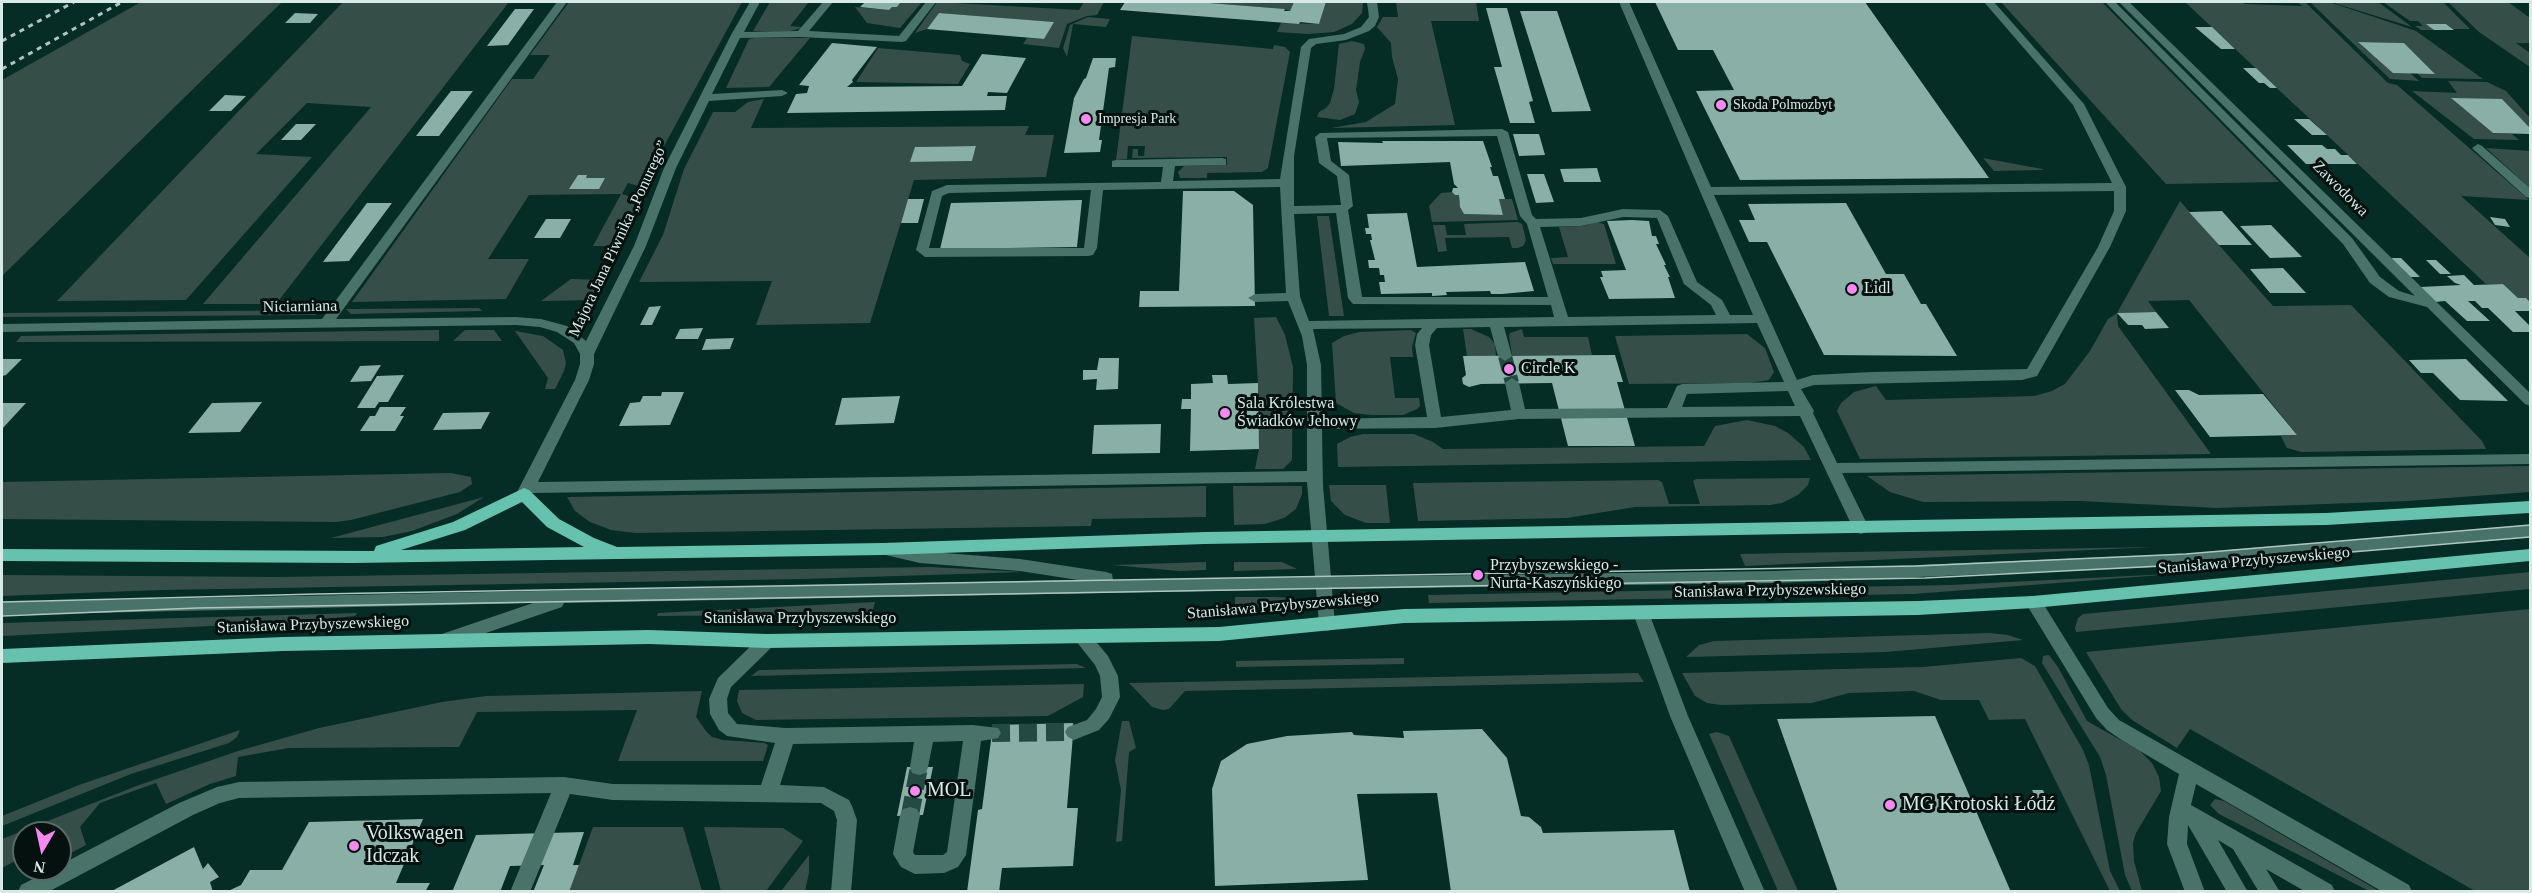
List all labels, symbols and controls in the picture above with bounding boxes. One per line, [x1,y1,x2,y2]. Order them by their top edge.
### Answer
place label: Skoda Polmozbyt [1733,97,1832,113]
marker: Skoda Polmozbyt [1714,98,1728,112]
place label: Impresja Park [1098,111,1176,127]
marker: Impresja Park [1079,112,1093,126]
street label: Majora Jana Piwnika „Ponurego” [565,138,673,340]
street label: Zawodowa [2308,157,2372,221]
place label: Lidl [1864,279,1891,299]
marker: Lidl [1845,282,1859,296]
street label: Niciarniana [263,297,337,317]
place label: Circle K [1521,359,1576,379]
marker: Circle K [1502,362,1516,376]
place label: Sala Królestwa Świadków Jehowy [1237,394,1357,432]
marker: Sala Królestwa Świadków Jehowy [1218,406,1232,420]
street label: Stanisława Przybyszewskiego [2157,543,2351,579]
place label: Przybyszewskiego - Nurta-Kaszyńskiego [1490,556,1622,594]
marker: Przybyszewskiego - Nurta-Kaszyńskiego [1471,568,1485,582]
street label: Stanisława Przybyszewskiego [1674,580,1866,602]
street label: Stanisława Przybyszewskiego [1186,588,1380,624]
street label: Stanisława Przybyszewskiego [704,609,896,629]
street label: Stanisława Przybyszewskiego [217,612,409,638]
place label: MOL [927,779,971,803]
marker: MOL [908,784,922,798]
place label: MG Krotoski Łódź [1902,793,2055,817]
marker: MG Krotoski Łódź [1883,798,1897,812]
north arrow [12,821,72,881]
place label: Volkswagen Idczak [366,822,463,869]
marker: Volkswagen Idczak [347,839,361,853]
text: N [32,858,46,877]

